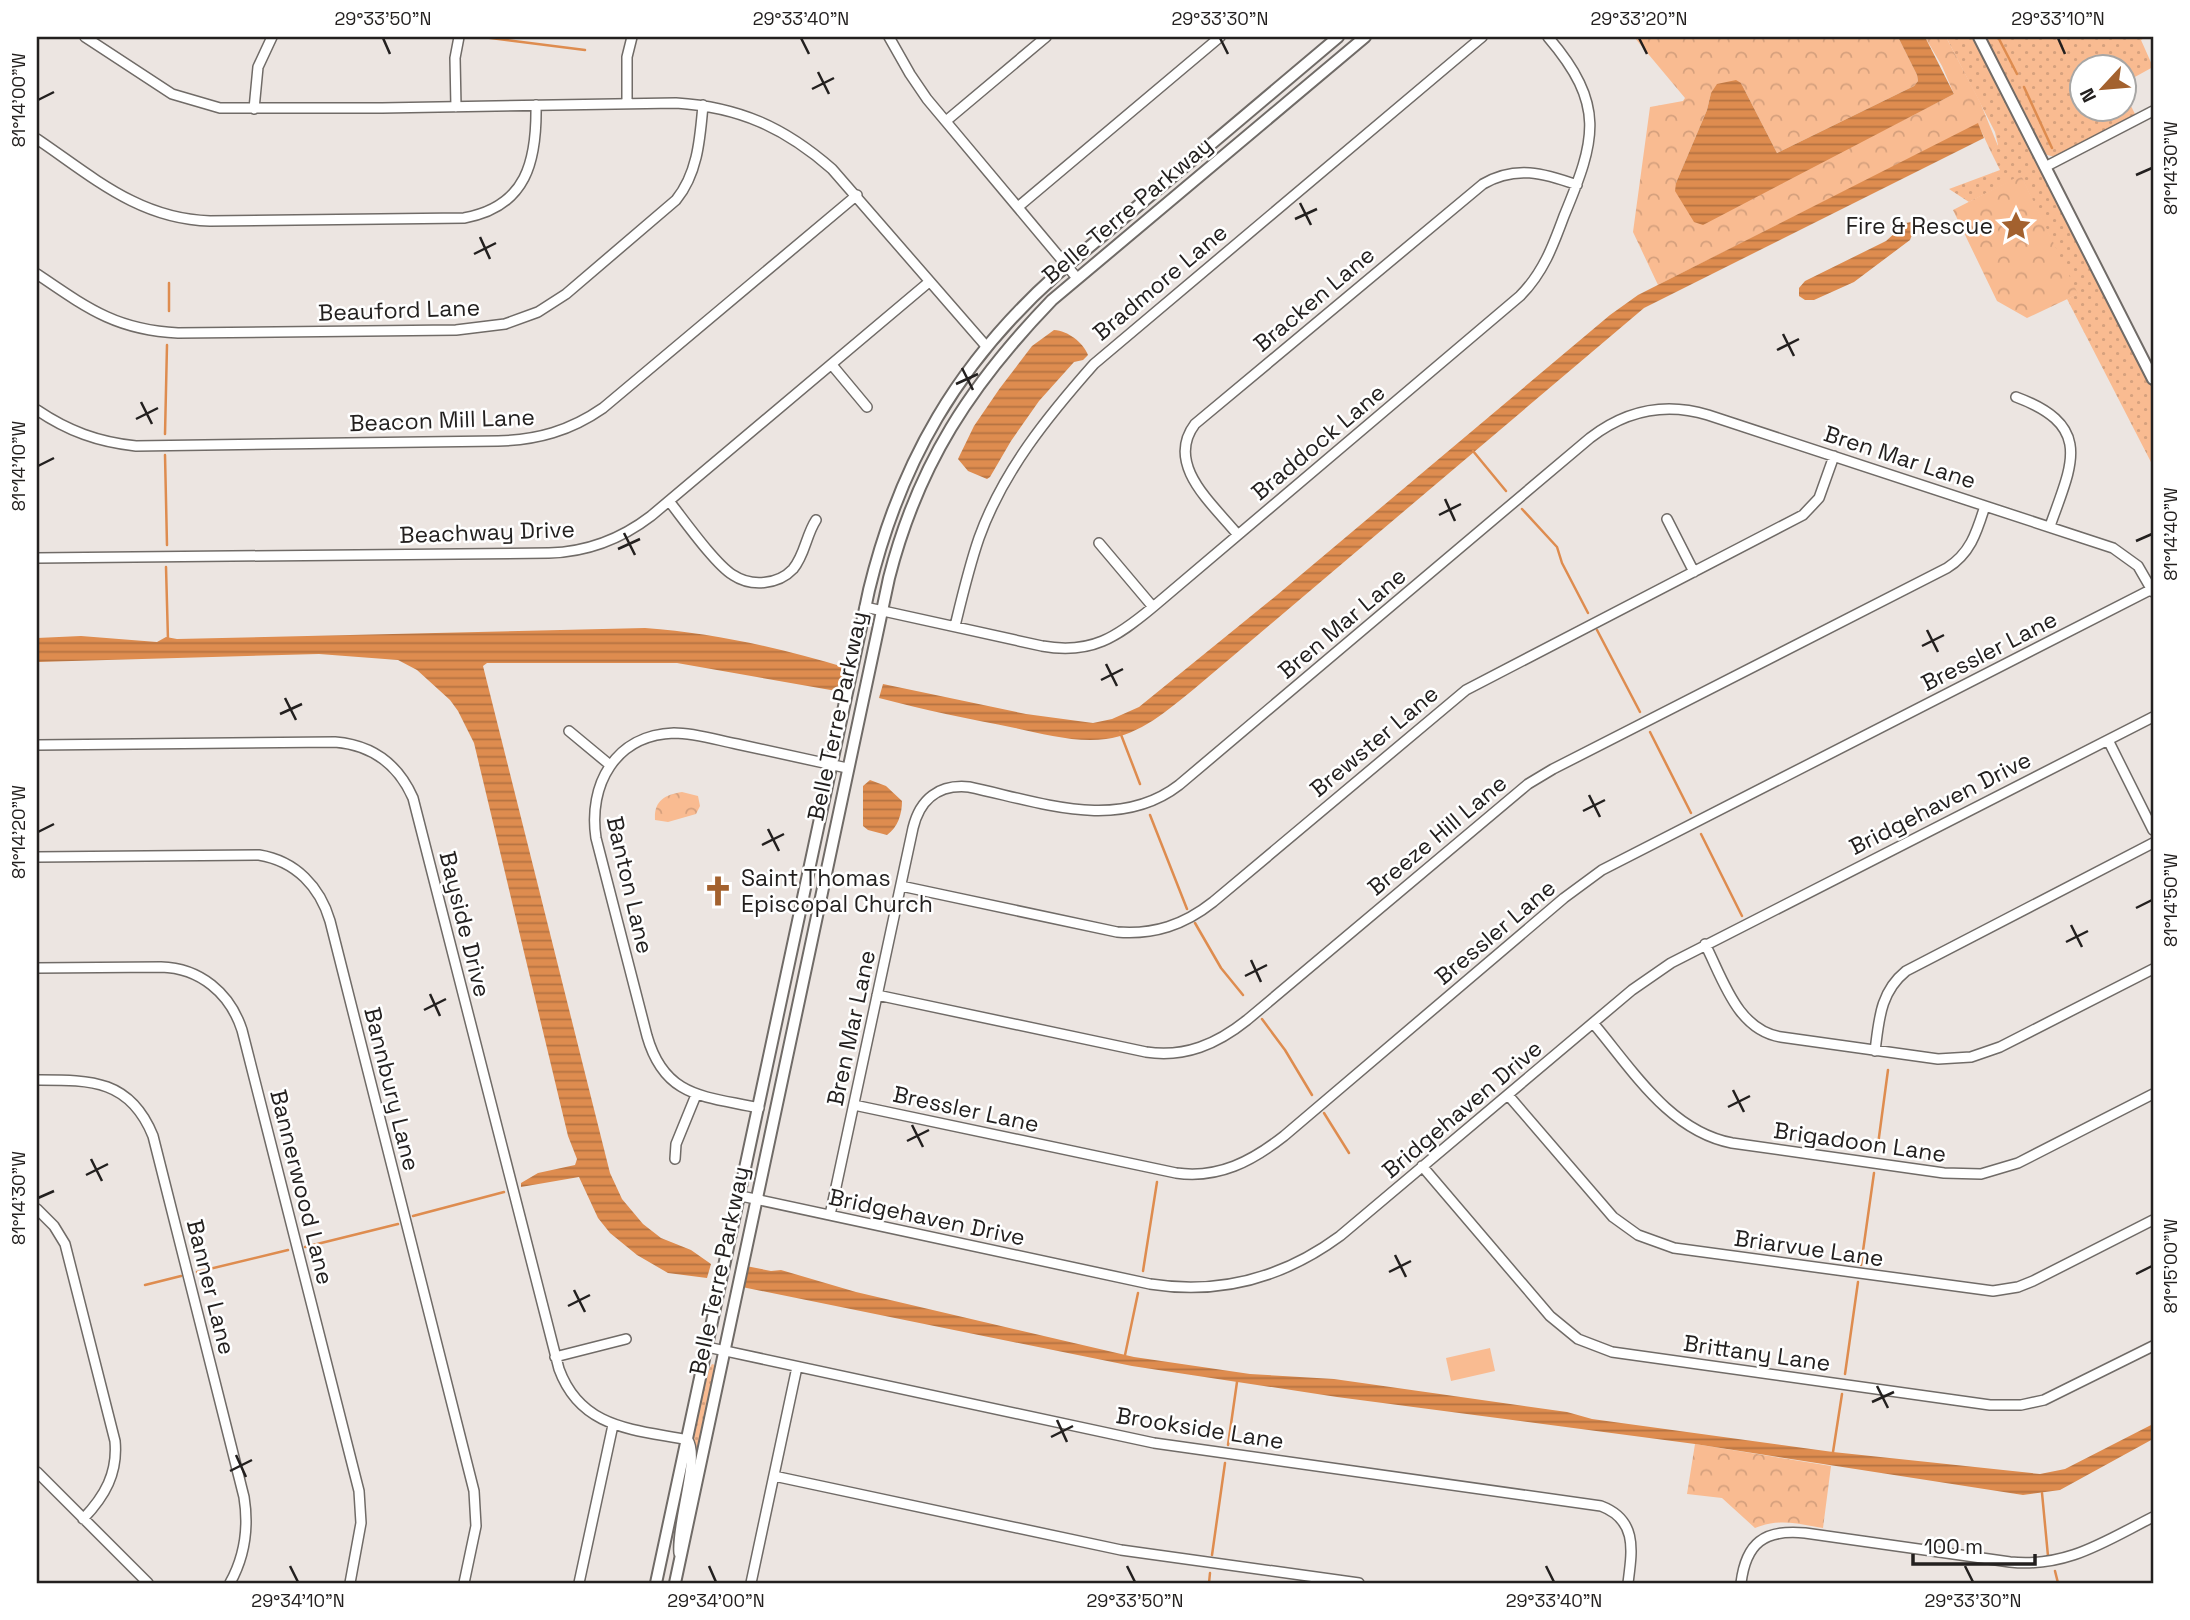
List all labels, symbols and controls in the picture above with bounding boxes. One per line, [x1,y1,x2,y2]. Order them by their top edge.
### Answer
text: 29°33'50"N [335,7,431,30]
text: 29°33'40"N [753,7,849,30]
text: 29°33'30"N [1172,7,1268,30]
text: 29°33'20"N [1591,7,1687,30]
text: 29°33'10"N [2011,7,2105,30]
text: 81°14'00"W [7,52,30,147]
north arrow [2068,52,2138,122]
text: N [2074,84,2102,106]
text: 81°14'30"W [2159,121,2182,215]
street label: Belle Terre Parkway [1036,130,1218,290]
place icon: Fire & Rescue [1999,209,2033,243]
place label: Fire & Rescue [1846,211,1993,241]
street label: Bradmore Lane [1087,217,1233,347]
street label: Bracken Lane [1247,240,1381,358]
street label: Beauford Lane [317,292,481,328]
street label: Braddock Lane [1245,377,1391,507]
street label: Beacon Mill Lane [349,402,535,438]
street label: Bren Mar Lane [1820,418,1980,496]
text: 81°14'10"W [7,420,30,511]
text: 81°14'40"W [2159,487,2182,581]
street label: Beachway Drive [399,514,575,550]
street label: Bren Mar Lane [1272,561,1412,685]
street label: Bressler Lane [1916,604,2062,698]
street label: Belle Terre Parkway [800,609,874,823]
street label: Brewster Lane [1303,678,1445,804]
street label: Bridgehaven Drive [1844,744,2036,862]
street label: Breeze Hill Lane [1361,768,1513,902]
text: 81°14'20"W [7,785,30,879]
street label: Banton Lane [600,813,660,957]
street label: Bayside Drive [432,848,498,1000]
text: 81°14'50"W [2159,853,2182,947]
place label: Saint Thomas Episcopal Church [741,863,933,919]
street label: Bressler Lane [1428,873,1562,991]
church icon: Saint Thomas Episcopal Church [701,874,735,908]
street label: Bren Mar Lane [820,947,882,1109]
street label: Bannbury Lane [357,1004,427,1174]
street label: Bridgehaven Drive [1376,1033,1548,1185]
street label: Bressler Lane [890,1079,1042,1139]
street label: Bannerwood Lane [263,1086,341,1288]
street label: Brigadoon Lane [1772,1115,1948,1169]
text: 81°14'30"W [7,1151,30,1245]
street label: Belle Terre Parkway [682,1164,756,1378]
street label: Bridgehaven Drive [826,1182,1028,1252]
street label: Banner Lane [180,1216,242,1358]
text: 81°15'00"W [2159,1218,2182,1313]
street label: Briarvue Lane [1732,1223,1886,1273]
street label: Brittany Lane [1682,1328,1832,1378]
street label: Brookside Lane [1114,1400,1286,1456]
scale bar [1913,1522,2036,1566]
text: 100 m [1924,1533,1983,1560]
text: 29°34'10"N [251,1589,345,1612]
text: 29°34'00"N [667,1589,765,1612]
text: 29°33'50"N [1087,1589,1183,1612]
text: 29°33'40"N [1506,1589,1602,1612]
text: 29°33'30"N [1925,1589,2021,1612]

